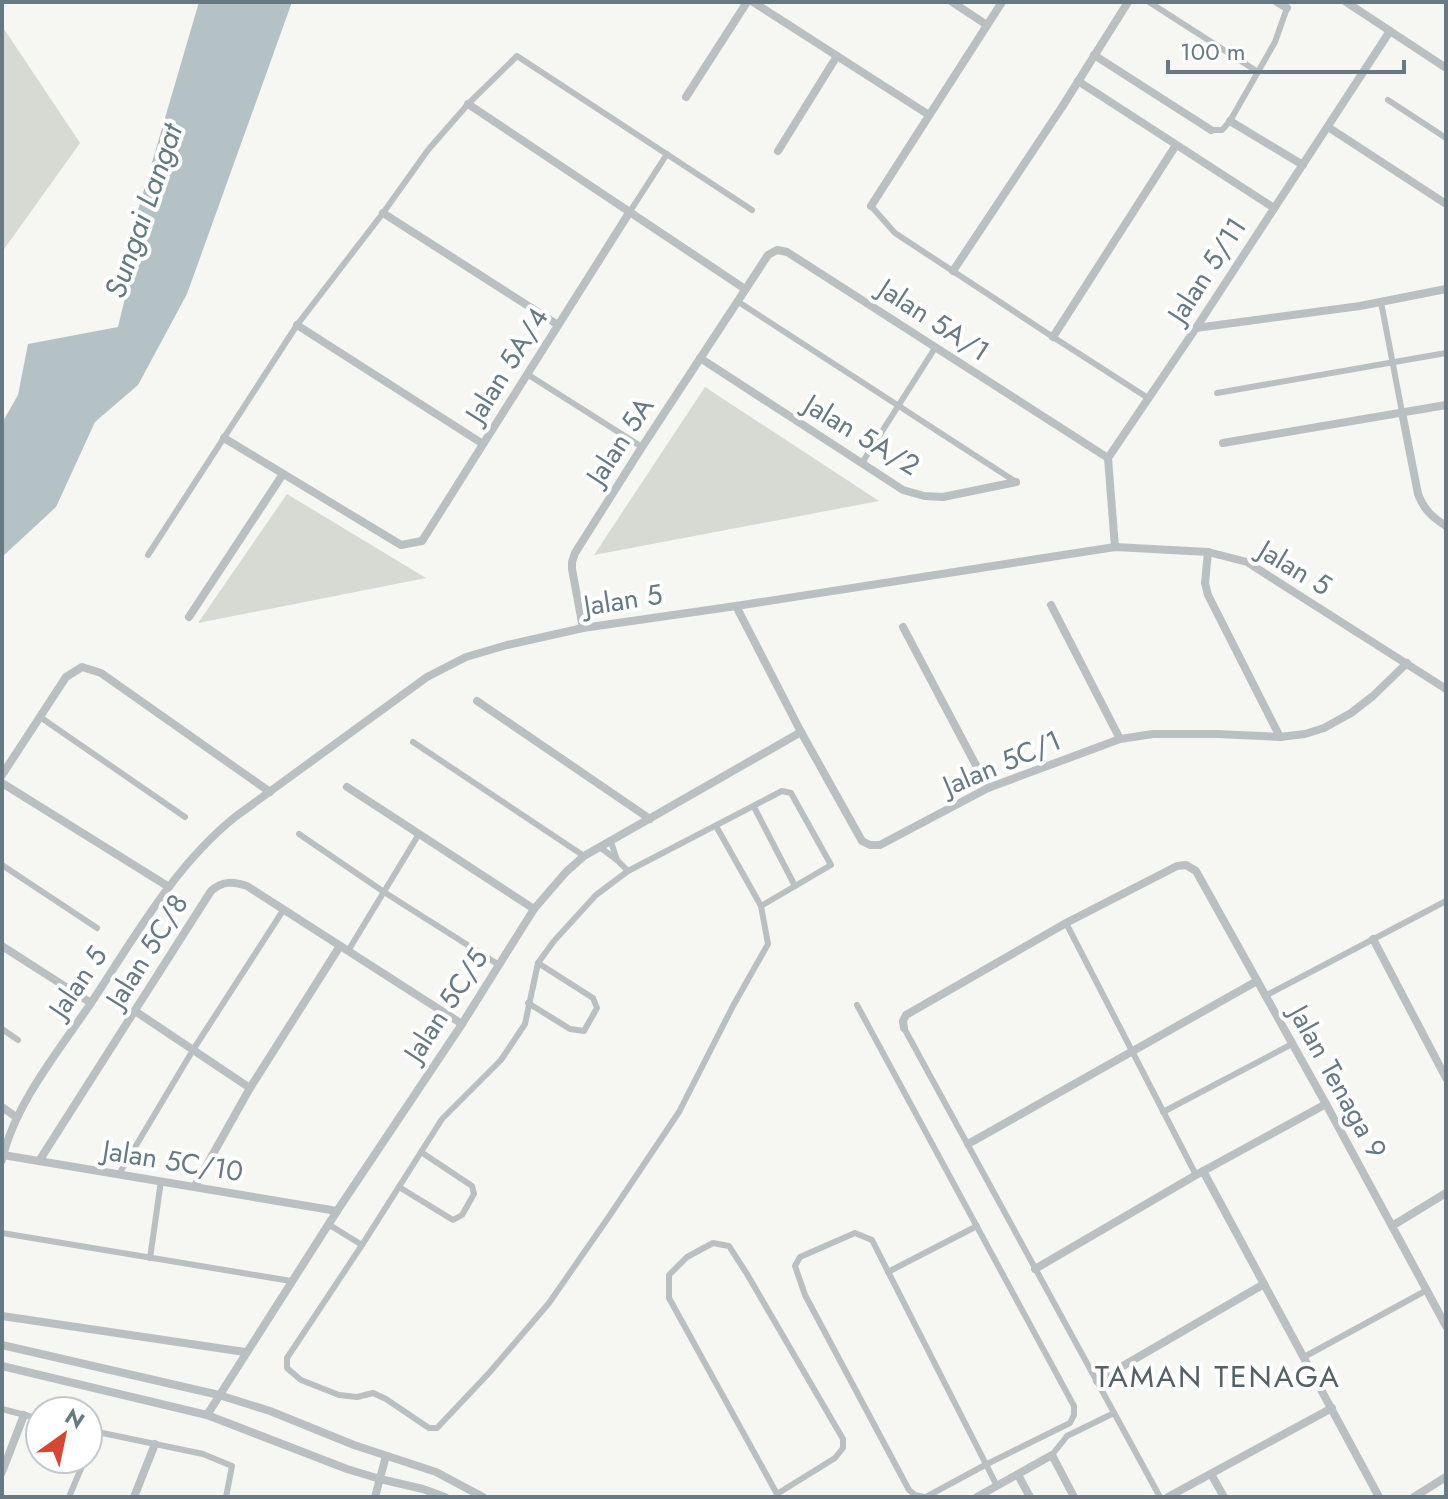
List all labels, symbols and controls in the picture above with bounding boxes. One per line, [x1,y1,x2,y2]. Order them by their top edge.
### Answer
scale bar [1168,24,1404,74]
text: 100 m [1180,34,1246,69]
water label: Sungai Langat [93,116,194,304]
street label: Jalan 5/11 [1155,209,1256,334]
street label: Jalan 5A/1 [867,266,998,371]
street label: Jalan 5A/4 [453,299,559,434]
street label: Jalan 5A/2 [793,382,928,486]
street label: Jalan 5A [574,389,664,496]
street label: Jalan 5 [1247,528,1339,606]
street label: Jalan 5 [577,574,665,627]
street label: Jalan 5C/1 [933,720,1067,808]
street label: Jalan 5C/8 [94,886,198,1019]
street label: Jalan 5 [37,938,117,1030]
street label: Jalan 5C/5 [392,940,498,1073]
street label: Jalan Tenaga 9 [1277,994,1397,1166]
street label: Jalan 5C/10 [96,1129,246,1192]
district label: TAMAN TENAGA [1095,1355,1341,1398]
north arrow [24,1395,104,1475]
text: N [59,1400,91,1436]

